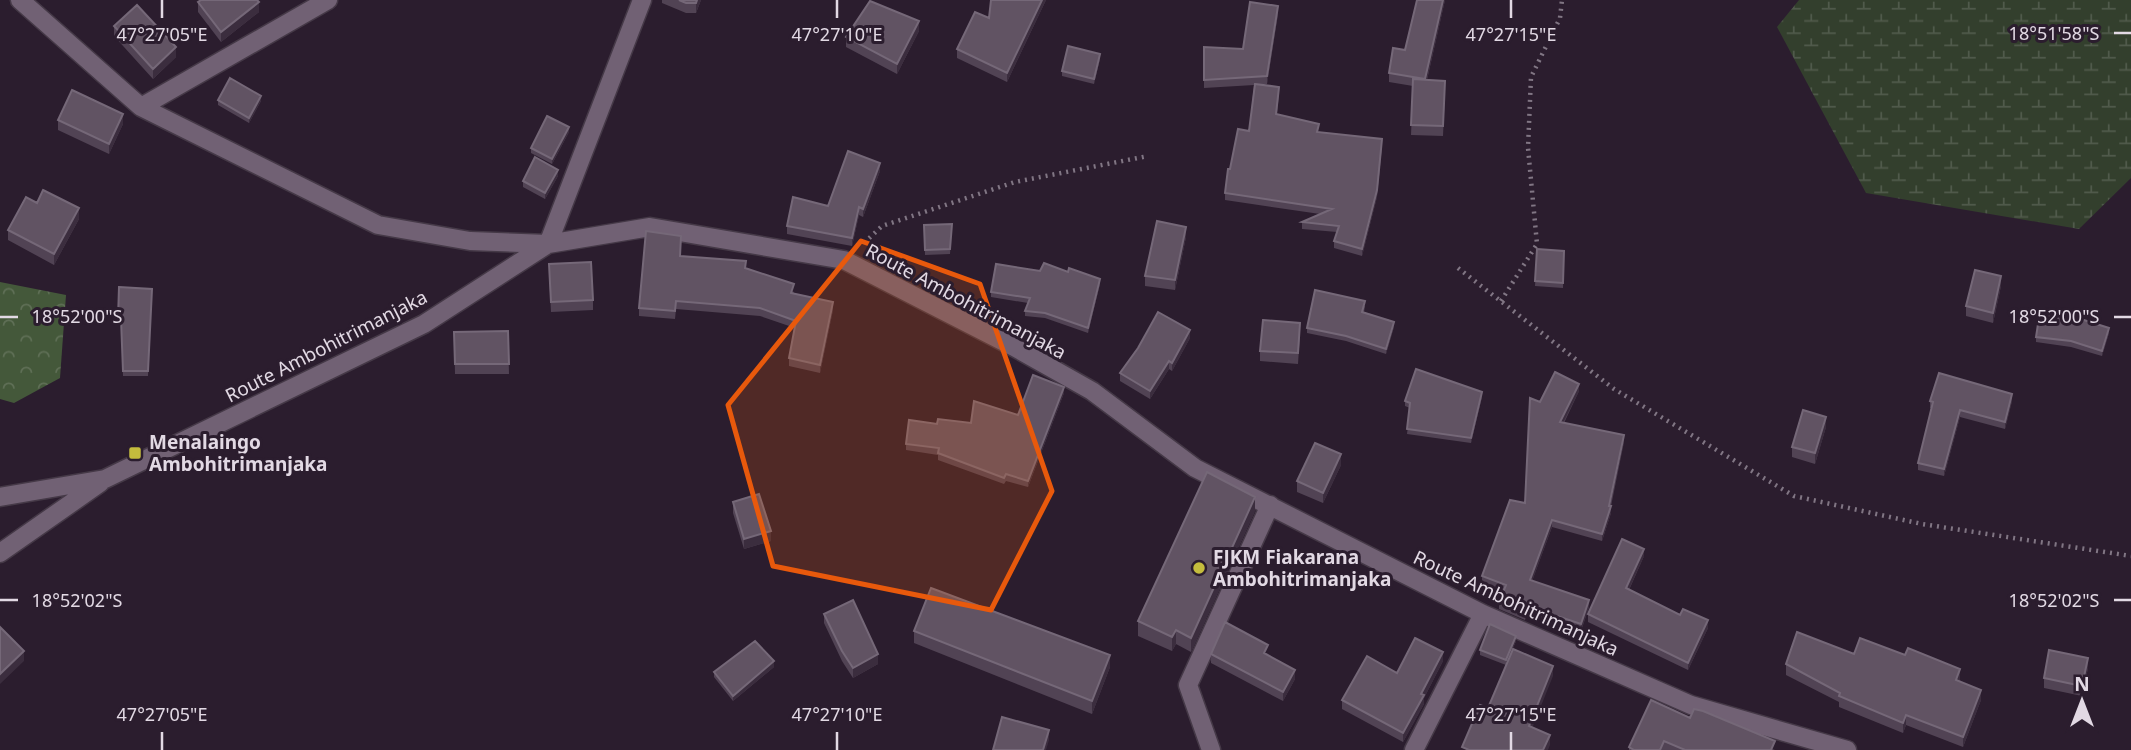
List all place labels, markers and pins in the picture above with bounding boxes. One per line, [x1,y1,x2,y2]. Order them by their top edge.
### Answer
place label: Menalaingo Ambohitrimanjaka [149,429,327,477]
marker: Menalaingo Ambohitrimanjaka [127,445,143,461]
place label: FJKM Fiakarana Ambohitrimanjaka [1213,544,1391,592]
marker: FJKM Fiakarana Ambohitrimanjaka [1191,560,1207,576]

